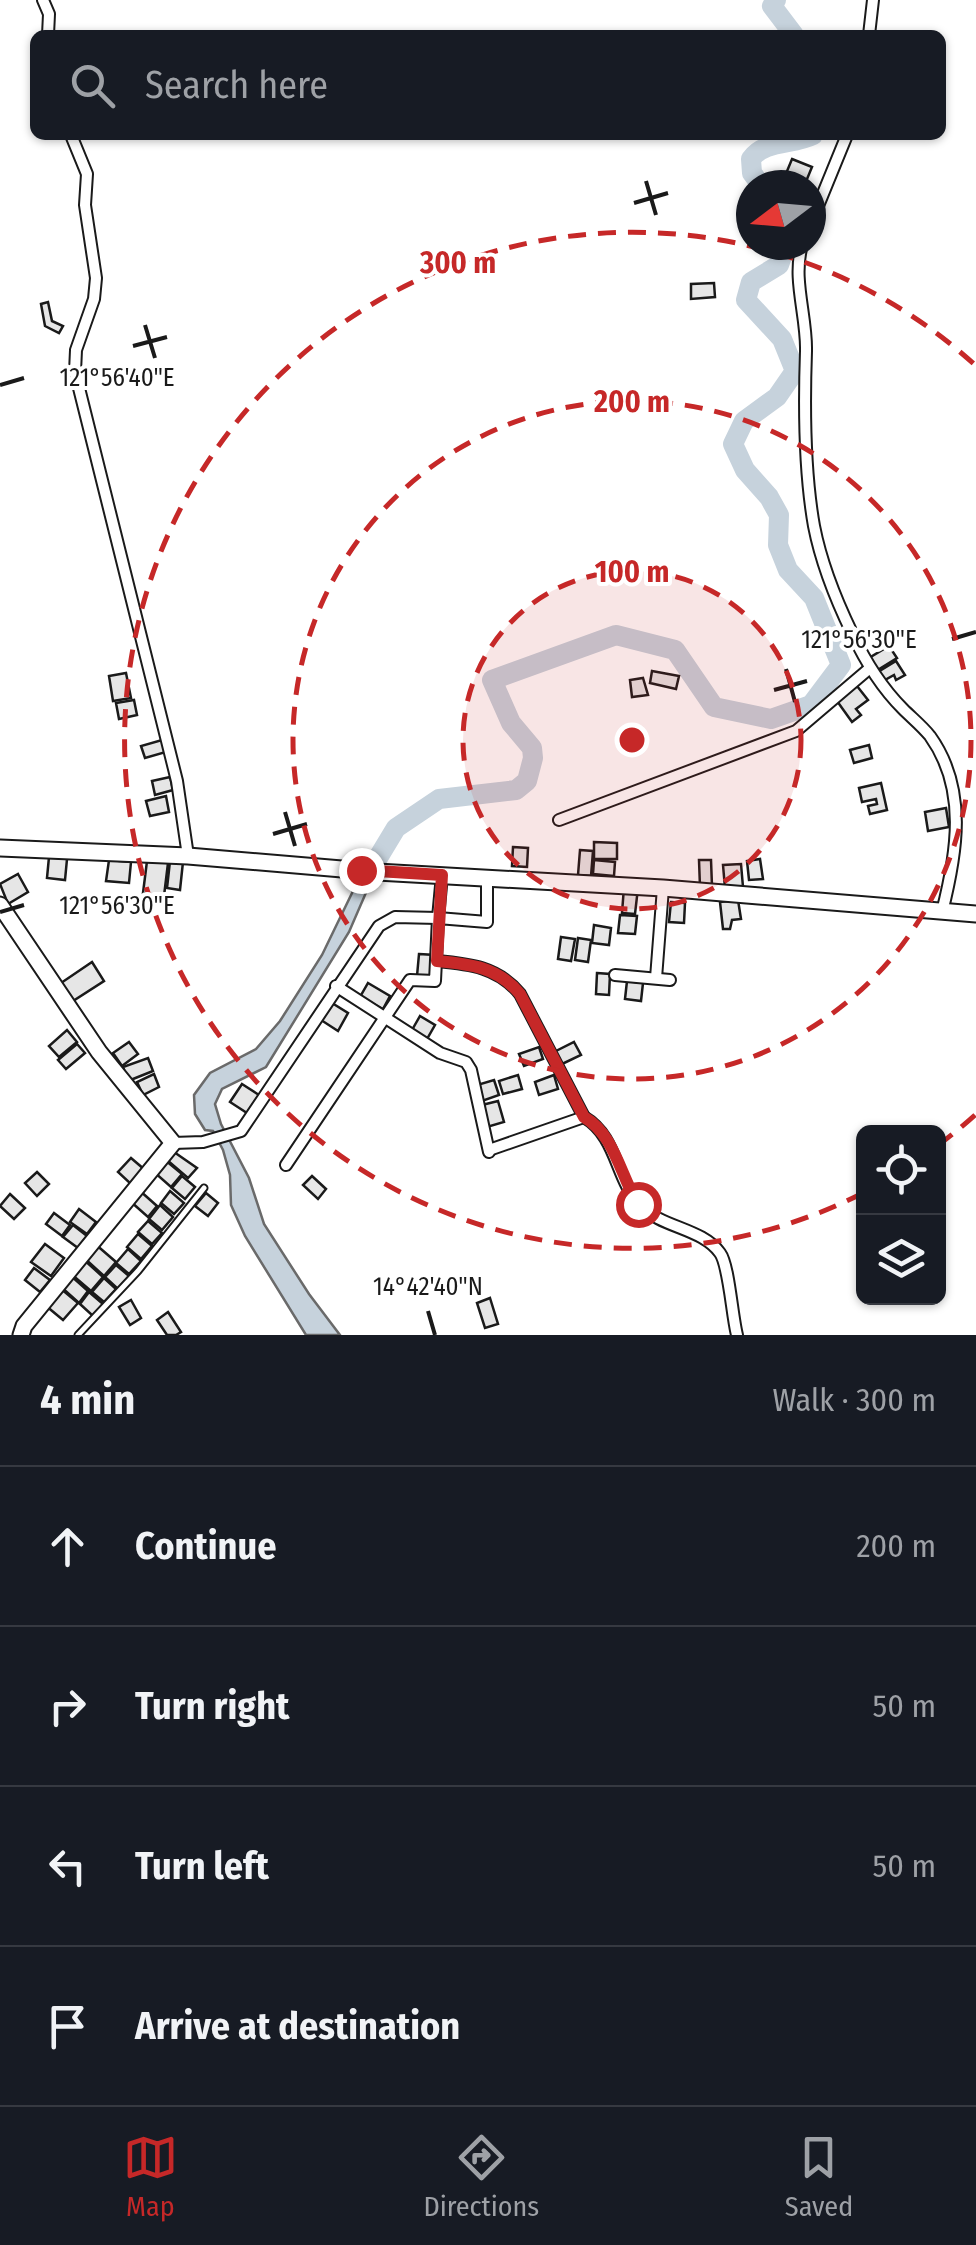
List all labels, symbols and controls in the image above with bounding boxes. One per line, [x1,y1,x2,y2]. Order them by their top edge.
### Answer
search box [30,30,946,140]
icon: search [65,58,120,113]
text: Search here [145,62,328,108]
north arrow [736,170,826,260]
text: 300 m [419,245,496,281]
text: 121°56'40"E [59,363,175,393]
text: 200 m [593,384,670,420]
text: 100 m [595,554,669,590]
text: 121°56'30"E [801,625,917,655]
centre of rings [614,722,650,758]
route end [339,848,385,894]
text: 121°56'30"E [59,891,175,921]
map controls [856,1125,946,1305]
button: locate [856,1125,946,1215]
route start [616,1182,662,1228]
button: layers [856,1215,946,1305]
text: 14°42'40"N [373,1272,483,1302]
text: 4 min [40,1375,135,1425]
text: Walk · 300 m [773,1381,936,1419]
icon: ahead [40,1519,95,1574]
text: Continue [135,1523,276,1569]
text: 200 m [856,1527,936,1565]
icon: right [40,1679,95,1734]
text: Turn right [135,1683,289,1729]
text: 50 m [873,1687,936,1725]
icon: left [40,1839,95,1894]
text: Turn left [135,1843,269,1889]
text: 50 m [873,1847,936,1885]
icon: arrive [40,1999,95,2054]
text: Arrive at destination [135,2003,460,2049]
tab: Map [123,2130,178,2223]
tab: Directions [423,2130,539,2223]
tab: Saved [785,2130,853,2223]

